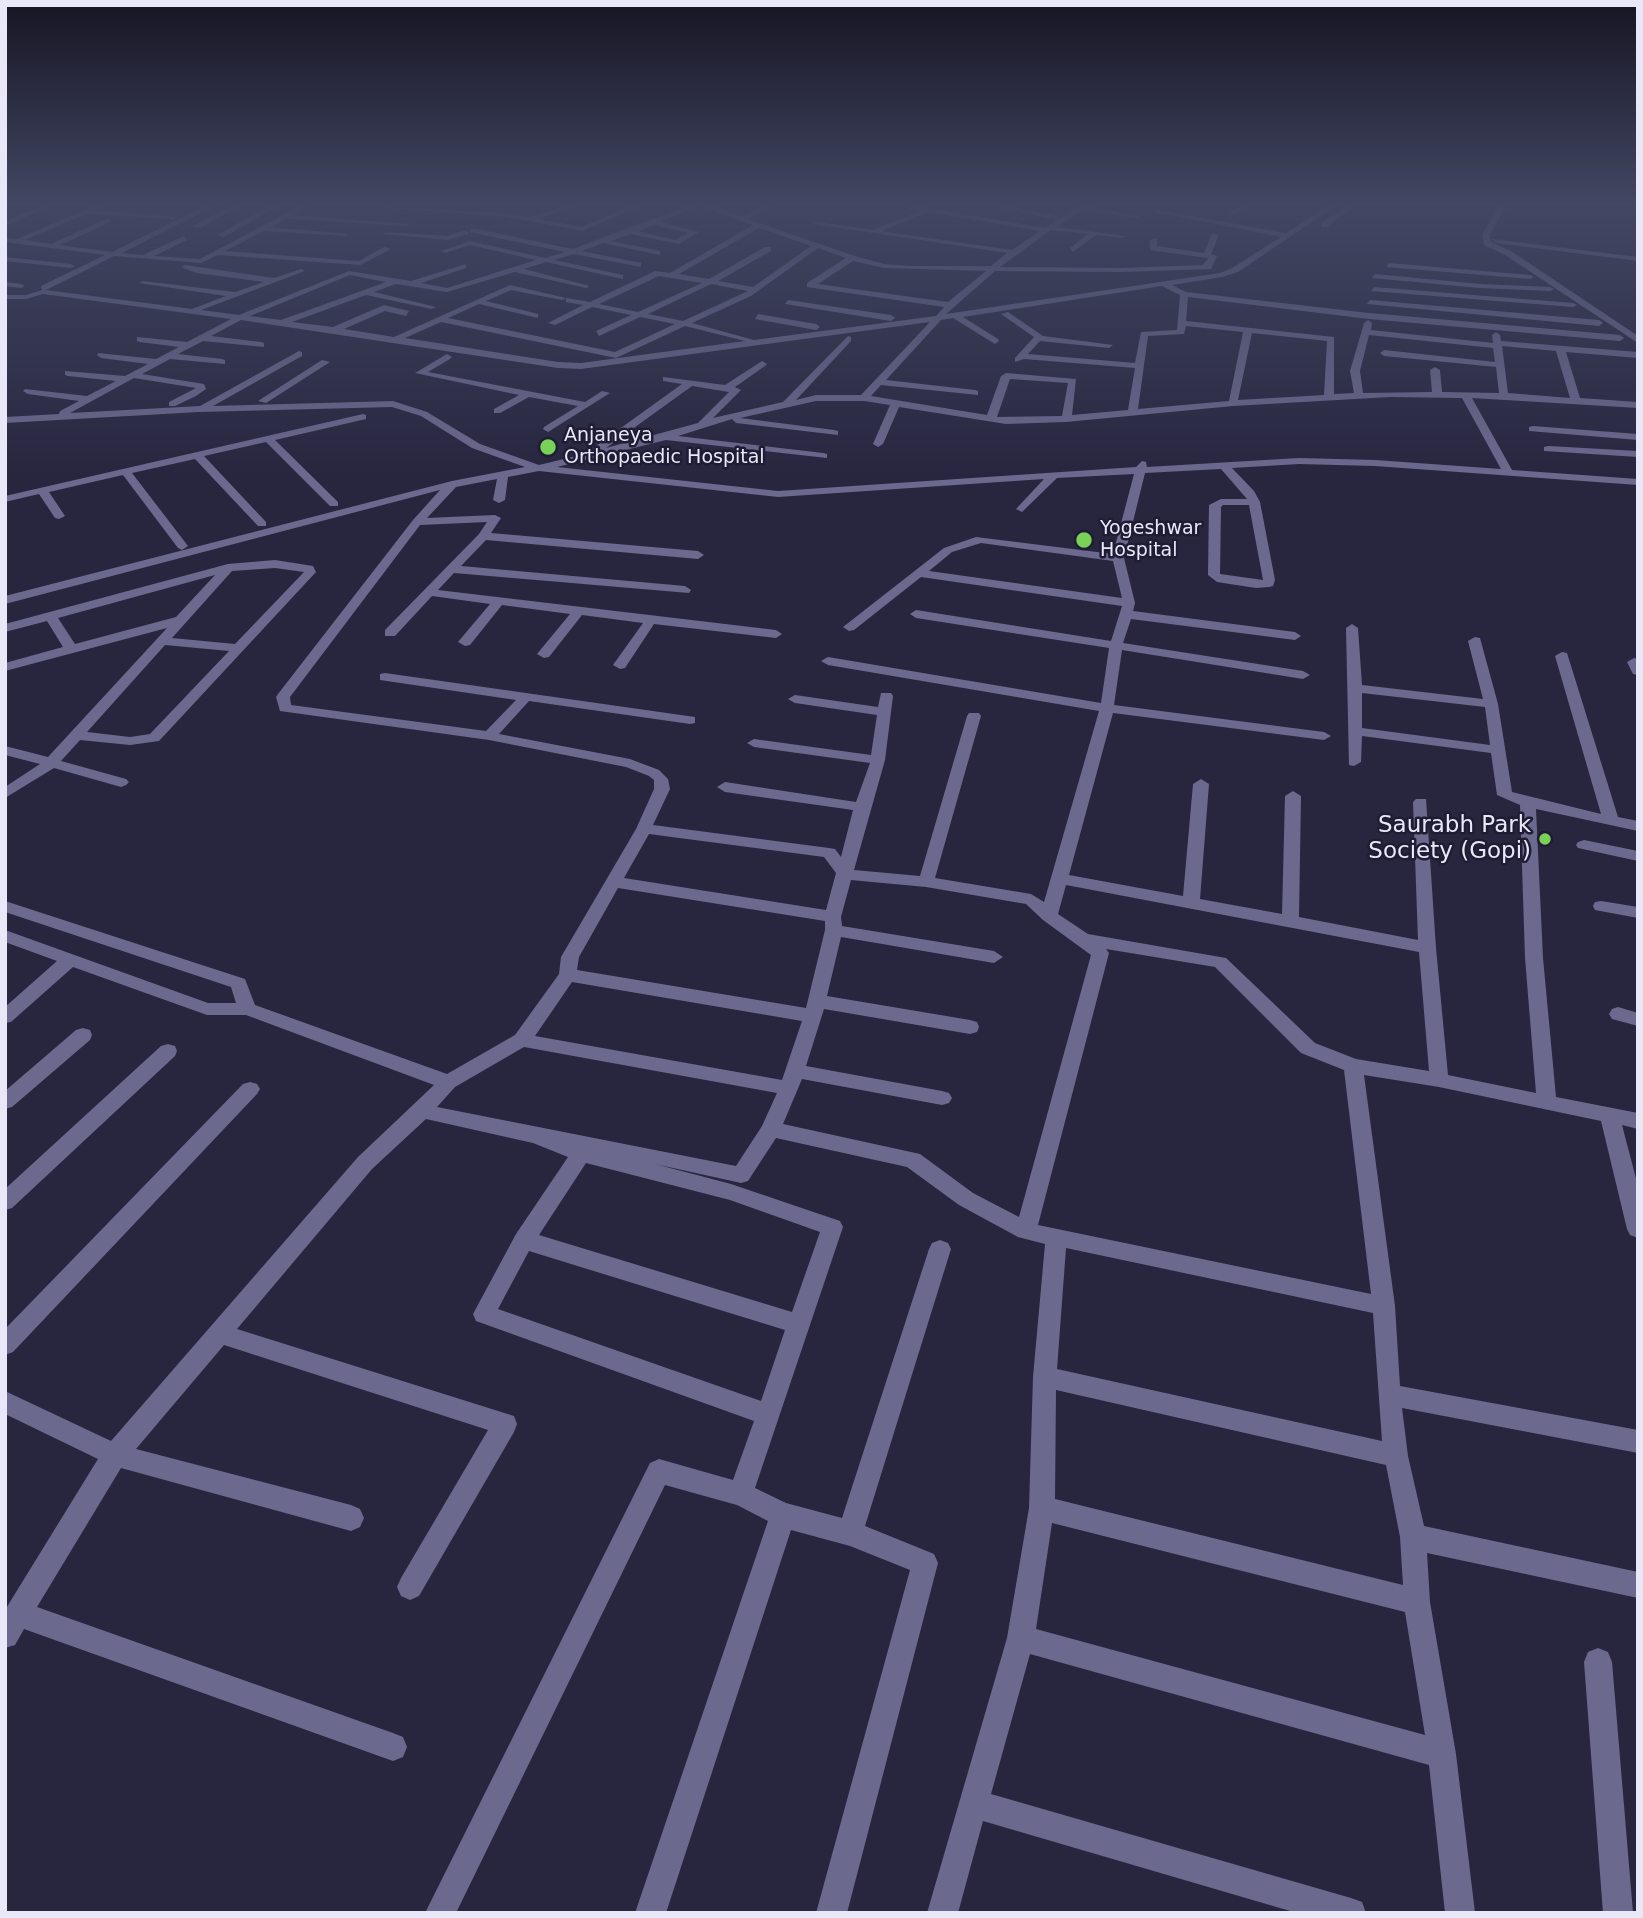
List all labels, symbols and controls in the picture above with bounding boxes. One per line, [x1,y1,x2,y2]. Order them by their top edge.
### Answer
place label: Anjaneya Orthopaedic Hospital [564,425,765,469]
marker: Anjaneya Orthopaedic Hospital [538,437,558,457]
place label: Yogeshwar Hospital [1100,518,1201,562]
marker: Yogeshwar Hospital [1074,530,1094,550]
place label: Saurabh Park Society (Gopi) [1368,812,1531,866]
marker: Saurabh Park Society (Gopi) [1537,831,1553,847]

